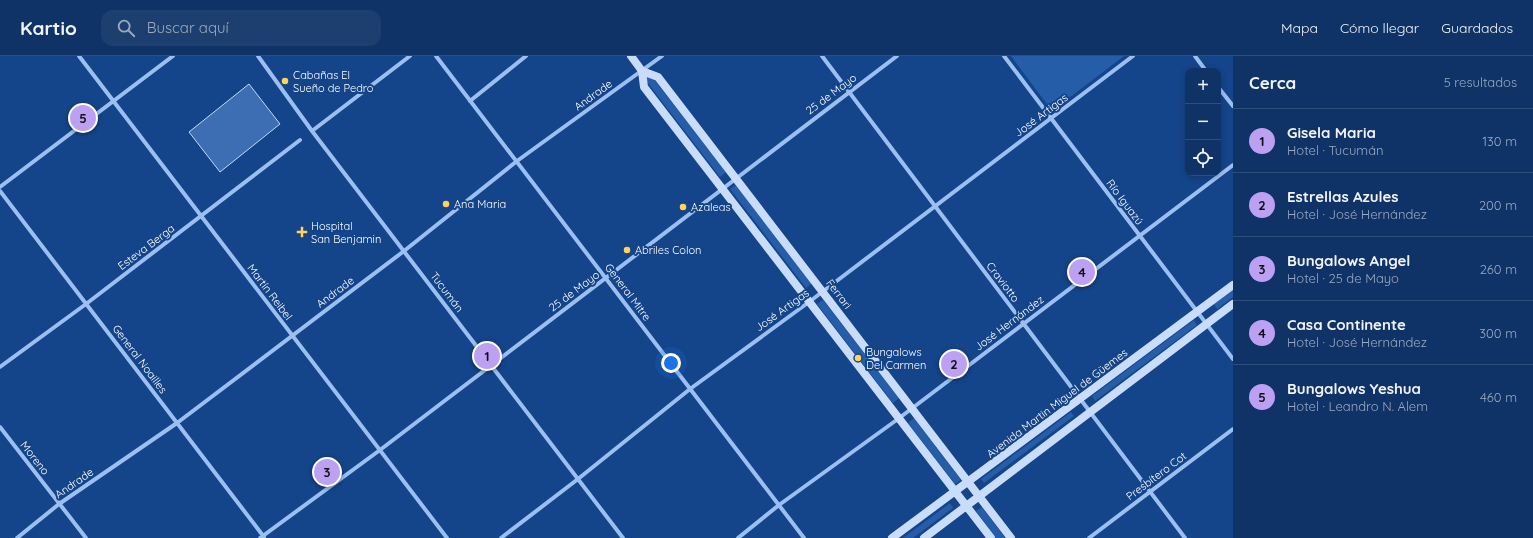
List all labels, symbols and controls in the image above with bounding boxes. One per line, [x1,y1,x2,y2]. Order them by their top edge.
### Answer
search box [101,10,381,46]
text: Kartio [20,16,77,40]
icon: search [115,17,137,39]
text: Buscar aquí [147,18,229,37]
text: Mapa [1281,19,1318,37]
text: Cómo llegar [1340,19,1419,37]
text: Guardados [1441,19,1513,37]
place label: Cabañas El Sueño de Pedro [293,68,374,95]
map controls [1185,68,1221,176]
button: + [1185,68,1221,104]
street label: 25 de Mayo [803,70,859,118]
text: Cerca [1249,72,1296,93]
text: 5 resultados [1444,74,1517,90]
marker: Cabañas El Sueño de Pedro [280,76,290,86]
street label: Andrade [571,76,615,114]
street label: José Artigas [1011,90,1071,140]
pin: 5 [70,103,96,133]
button: − [1185,104,1221,140]
text: Gisela Maria [1287,123,1376,142]
text: 1 [1259,133,1265,149]
text: 130 m [1482,133,1517,149]
button: locate [1185,140,1221,176]
text: Hotel · Tucumán [1287,142,1384,158]
street label: Río Iguazú [1103,176,1147,228]
text: Estrellas Azules [1287,187,1399,206]
place label: Ana Maria [454,197,506,211]
text: 2 [1258,197,1266,213]
text: 200 m [1479,197,1517,213]
marker: Ana Maria [441,199,451,209]
place label: Azaleas [691,200,731,214]
marker: Azaleas [678,202,688,212]
text: Hotel · José Hernández [1287,206,1427,222]
place label: Hospital San Benjamin [311,219,381,246]
street label: Esteva Berga [115,221,177,273]
marker: Hospital San Benjamin [296,226,308,238]
place label: Abriles Colon [635,243,701,257]
marker: Abriles Colon [622,245,632,255]
text: Bungalows Angel [1287,251,1410,270]
pin: 4 [1069,257,1095,287]
street label: Craviotto [983,259,1023,305]
street label: Martín Reibel [244,261,296,323]
street label: General Mitre [602,261,654,323]
text: 3 [1259,261,1265,277]
text: 260 m [1480,261,1517,277]
street label: 25 de Mayo [546,267,602,315]
street label: Tucumán [427,269,467,315]
text: Hotel · 25 de Mayo [1287,270,1399,286]
street label: Andrade [313,273,357,311]
street label: Ferrari [823,276,855,312]
street label: José Artigas [752,286,812,334]
street label: José Hernández [972,292,1046,354]
text: Casa Continente [1287,315,1406,334]
street label: General Noailles [110,322,170,396]
text: 4 [1258,325,1266,341]
text: 300 m [1479,325,1517,341]
text: Hotel · José Hernández [1287,334,1427,350]
pin: 1 [474,341,500,371]
place label: Bungalows Del Carmen [866,345,926,372]
street label: Avenida Martin Miguel de Güemes [984,345,1130,461]
pin: 2 [941,349,967,379]
your location [661,353,681,373]
marker: Bungalows Del Carmen [853,353,863,363]
text: Bungalows Yeshua [1287,379,1421,398]
text: 5 [1258,389,1266,405]
text: 460 m [1480,389,1517,405]
text: Hotel · Leandro N. Alem [1287,398,1428,414]
street label: Moreno [17,438,53,478]
street label: Presbítero Cot [1123,449,1189,503]
pin: 3 [314,457,340,487]
street label: Andrade [52,465,96,501]

